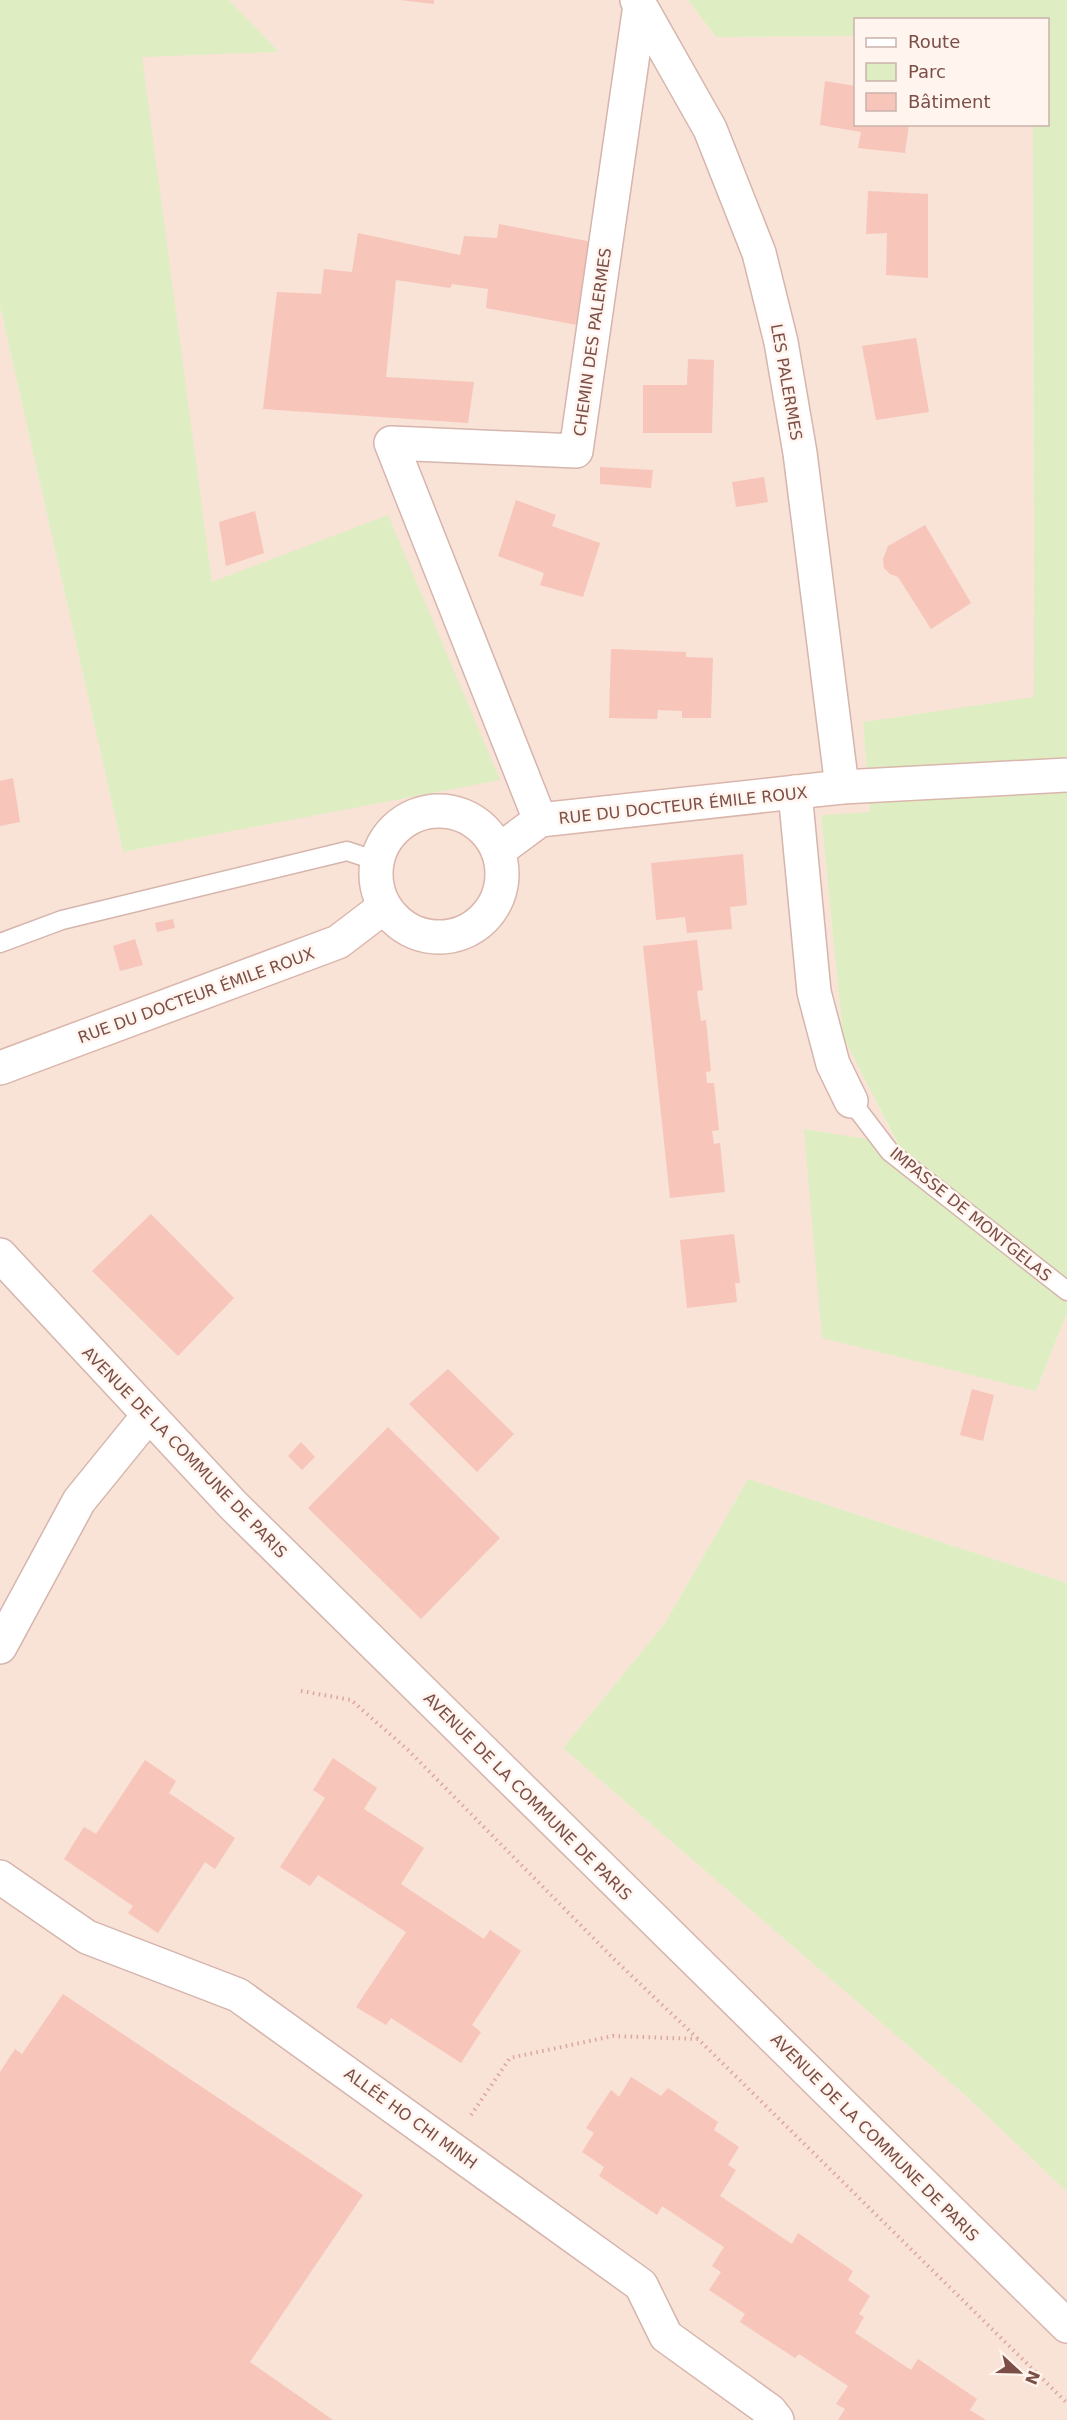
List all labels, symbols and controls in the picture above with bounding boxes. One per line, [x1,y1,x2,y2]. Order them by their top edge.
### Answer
legend [854,18,1049,126]
text: Route [908,31,960,52]
text: Parc [908,61,946,82]
text: Bâtiment [908,91,991,112]
street label: CHEMIN DES PALERMES [570,247,615,438]
street label: LES PALERMES [767,322,806,442]
street label: RUE DU DOCTEUR ÉMILE ROUX [558,783,808,828]
street label: RUE DU DOCTEUR ÉMILE ROUX [75,944,317,1047]
street label: IMPASSE DE MONTGELAS [886,1143,1055,1285]
street label: AVENUE DE LA COMMUNE DE PARIS [78,1343,291,1562]
street label: AVENUE DE LA COMMUNE DE PARIS [420,1689,635,1904]
street label: AVENUE DE LA COMMUNE DE PARIS [767,2030,982,2245]
street label: ALLÉE HO CHI MINH [341,2064,481,2173]
north arrow [989,2342,1049,2402]
text: N [1021,2368,1044,2387]

